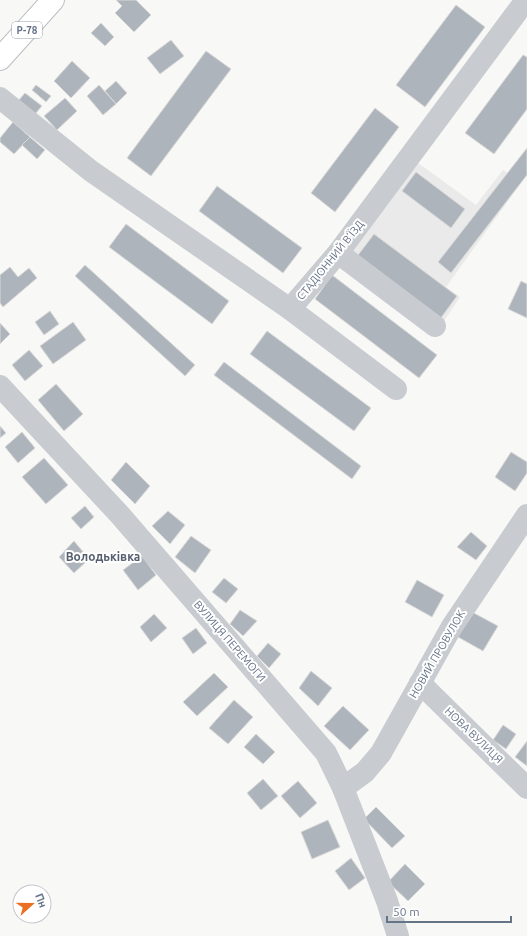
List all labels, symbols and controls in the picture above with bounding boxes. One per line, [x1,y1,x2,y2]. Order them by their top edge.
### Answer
road number: Р-78 [12,22,42,38]
street label: СТАДІОННИЙ В’ЇЗД [294,218,366,302]
district label: Володьківка [66,550,140,563]
street label: ВУЛИЦЯ ПЕРЕМОГИ [192,598,268,684]
street label: НОВИЙ ПРОВУЛОК [407,608,467,700]
street label: НОВА ВУЛИЦЯ [443,704,505,766]
north arrow [12,884,52,924]
text: Пн [33,892,50,909]
scale bar [387,898,511,924]
text: 50 m [393,905,420,918]

